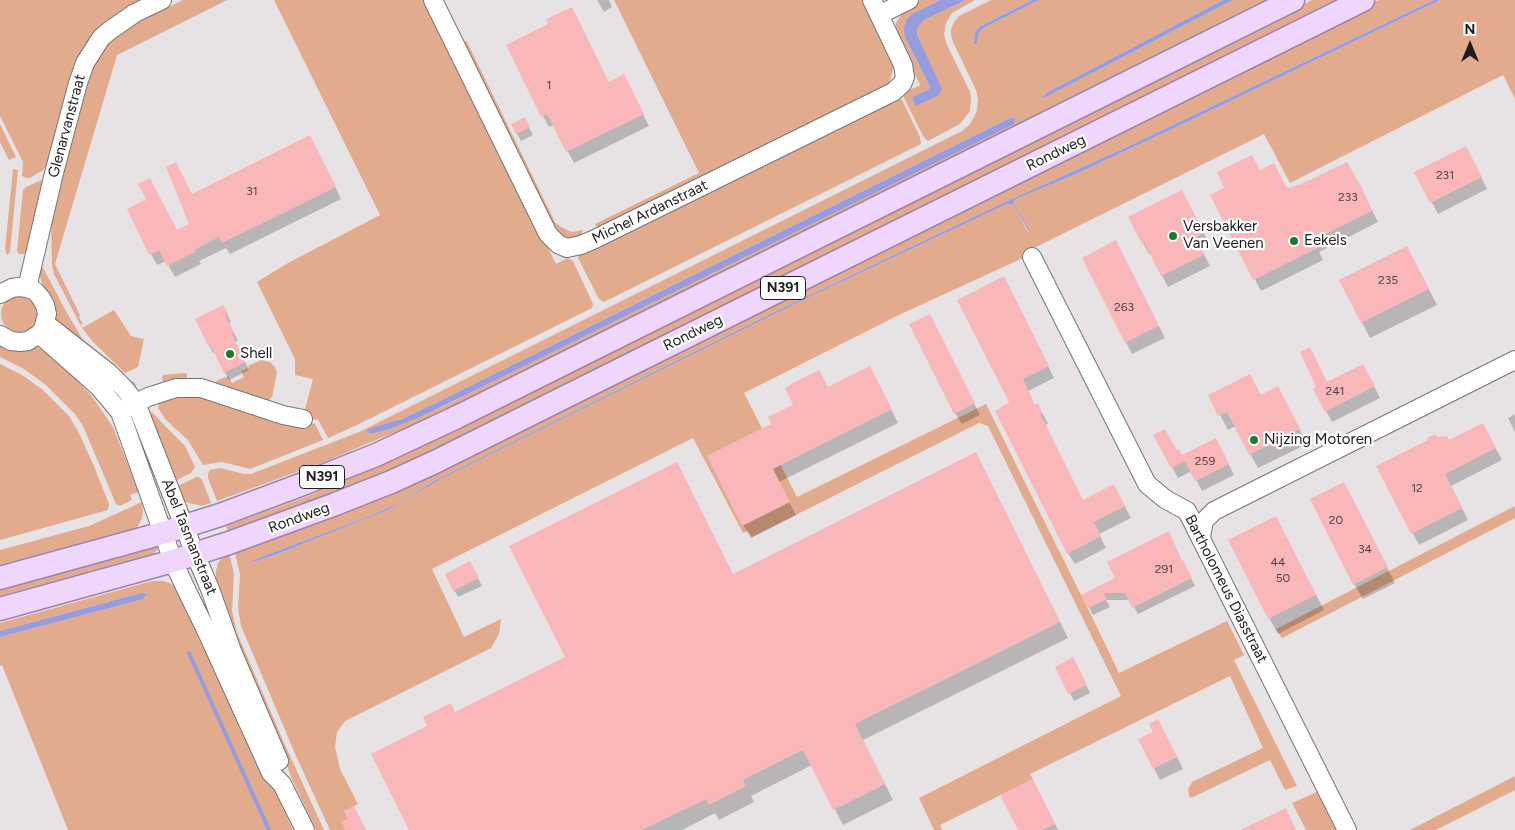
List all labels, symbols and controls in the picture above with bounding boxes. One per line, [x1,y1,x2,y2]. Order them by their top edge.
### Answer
north arrow [1445,20,1495,70]
text: N [1465,21,1475,38]
street label: Glenarvanstraat [45,72,89,180]
house number: 1 [547,78,551,92]
street label: Rondweg [1023,131,1089,175]
house number: 231 [1436,168,1454,182]
street label: Michel Ardanstraat [589,176,711,248]
house number: 31 [246,184,258,198]
house number: 233 [1338,190,1358,204]
place label: Versbakker Van Veenen [1183,218,1264,253]
marker: Versbakker Van Veenen [1167,230,1179,242]
place label: Eekels [1304,232,1347,250]
marker: Eekels [1288,235,1300,247]
house number: 235 [1378,273,1398,287]
road number: N391 [760,276,806,300]
house number: 263 [1114,300,1134,314]
street label: Rondweg [660,311,726,355]
place label: Shell [240,345,272,363]
marker: Shell [224,348,236,360]
house number: 241 [1325,384,1345,398]
place label: Nijzing Motoren [1264,431,1372,449]
marker: Nijzing Motoren [1248,434,1260,446]
house number: 259 [1195,454,1215,468]
road number: N391 [300,466,344,488]
street label: Abel Tasmanstraat [158,476,220,598]
house number: 12 [1411,481,1423,495]
street label: Rondweg [266,499,332,537]
street label: Bartholomeus Diasstraat [1181,512,1271,666]
house number: 20 [1329,513,1343,527]
house number: 34 [1358,542,1372,556]
house number: 44 [1271,555,1285,569]
house number: 291 [1155,562,1173,576]
house number: 50 [1276,571,1290,585]

